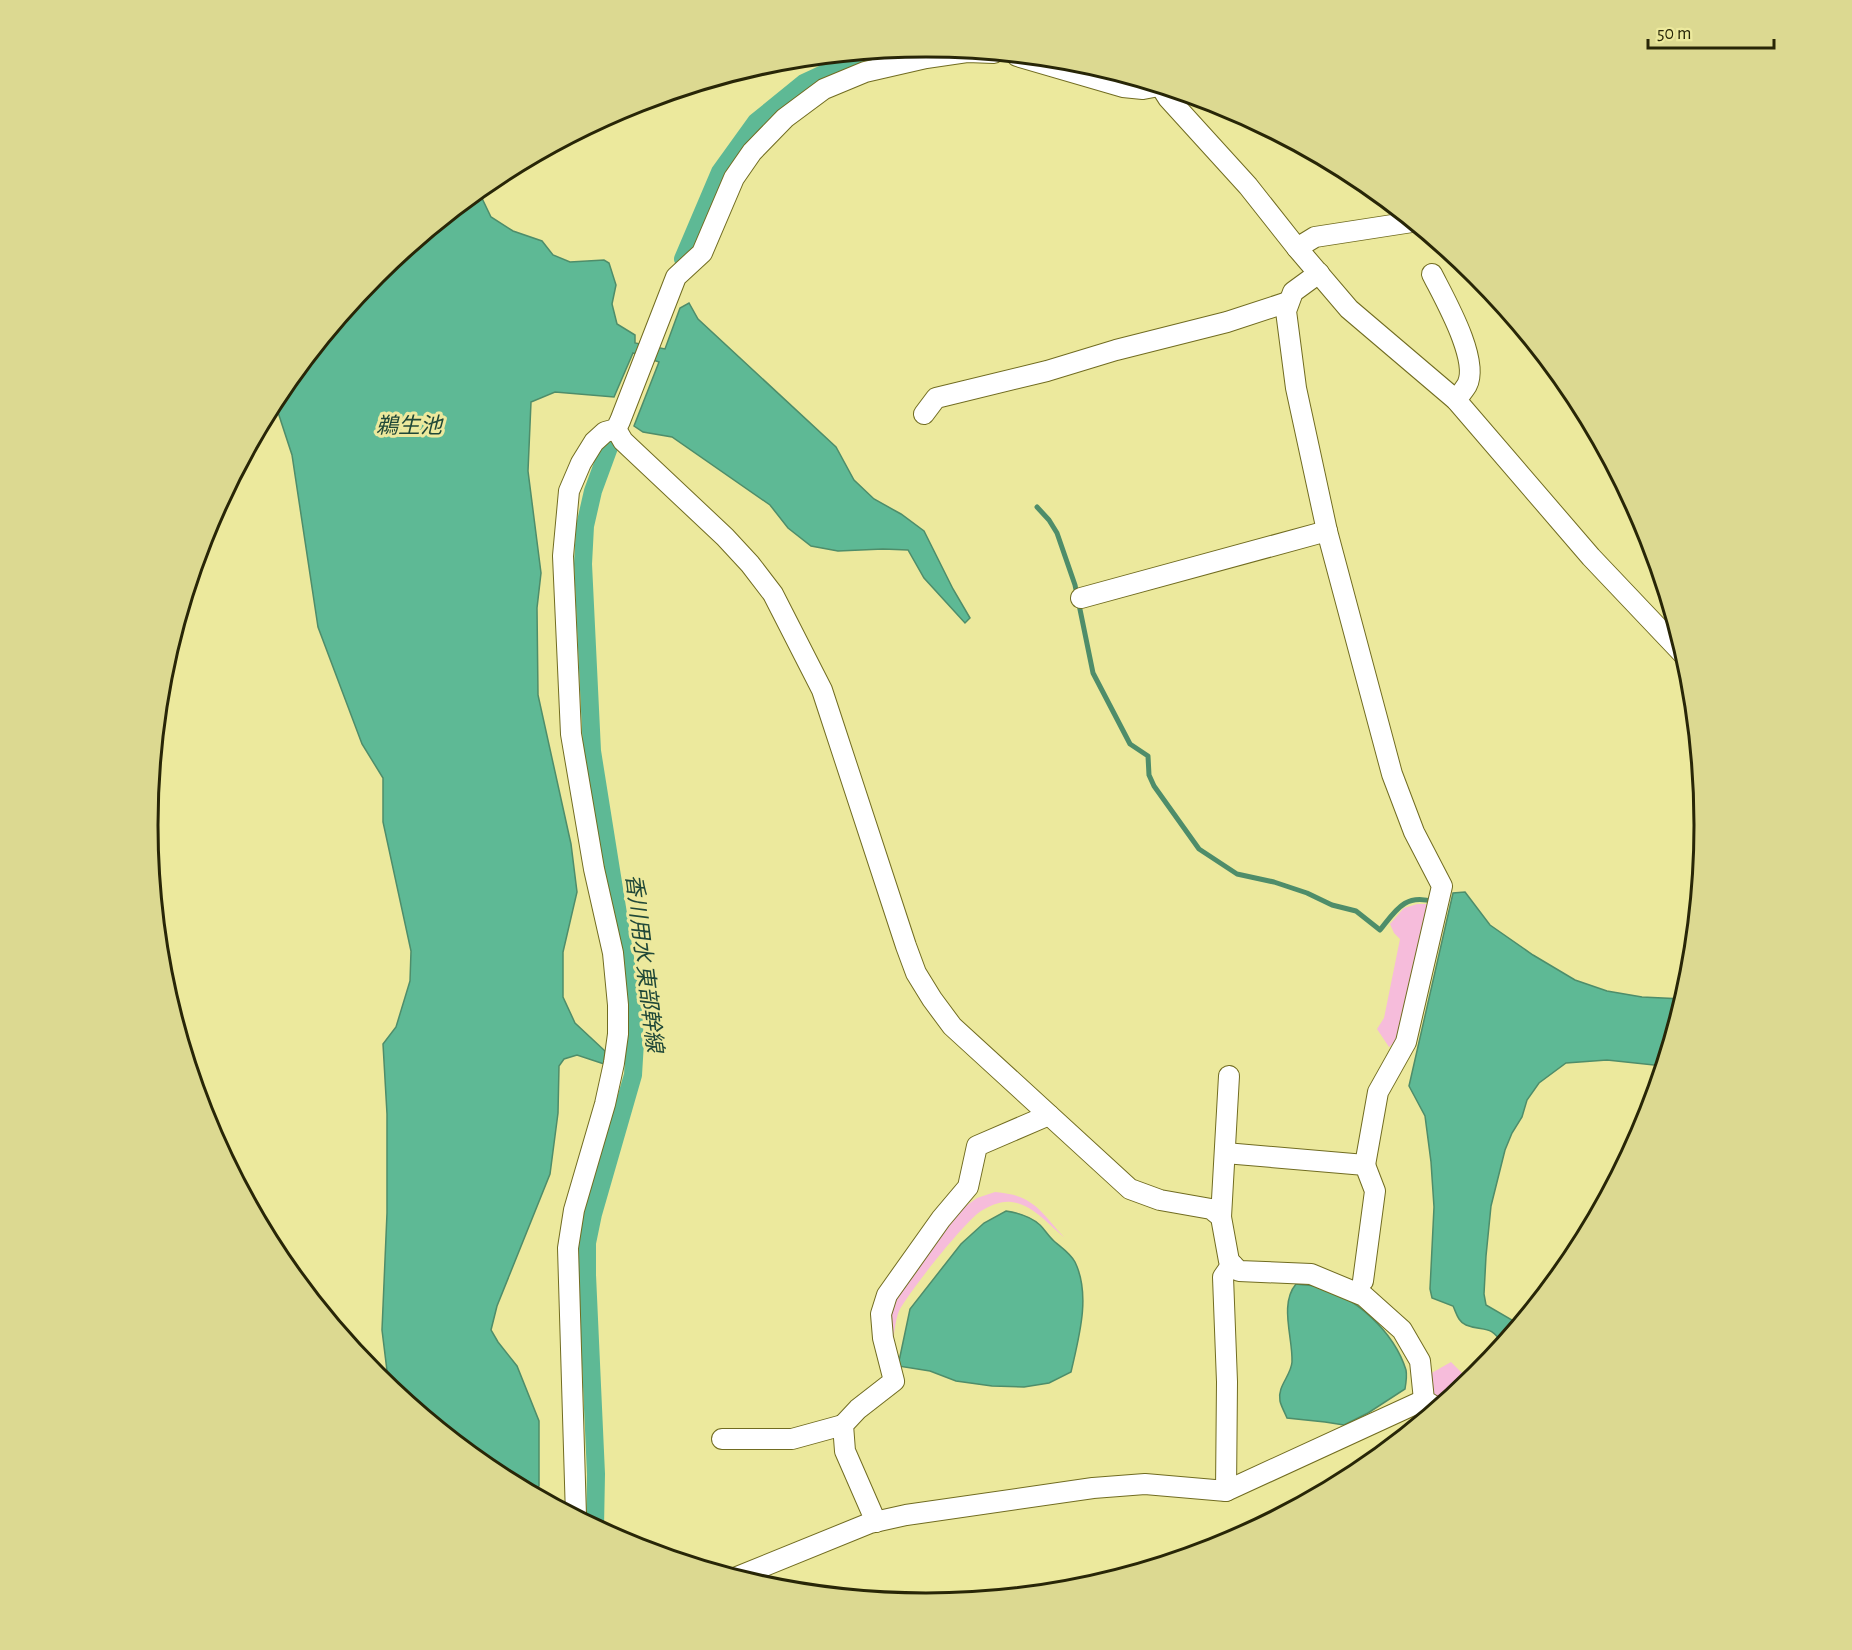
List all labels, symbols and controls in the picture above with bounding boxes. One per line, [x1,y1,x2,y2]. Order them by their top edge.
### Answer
scale bar [1648,12,1774,50]
text: 50 m [1657,25,1691,43]
water label: 鵜生池 [376,414,444,437]
water label: 香川用水 東部幹線 [622,873,667,1056]

